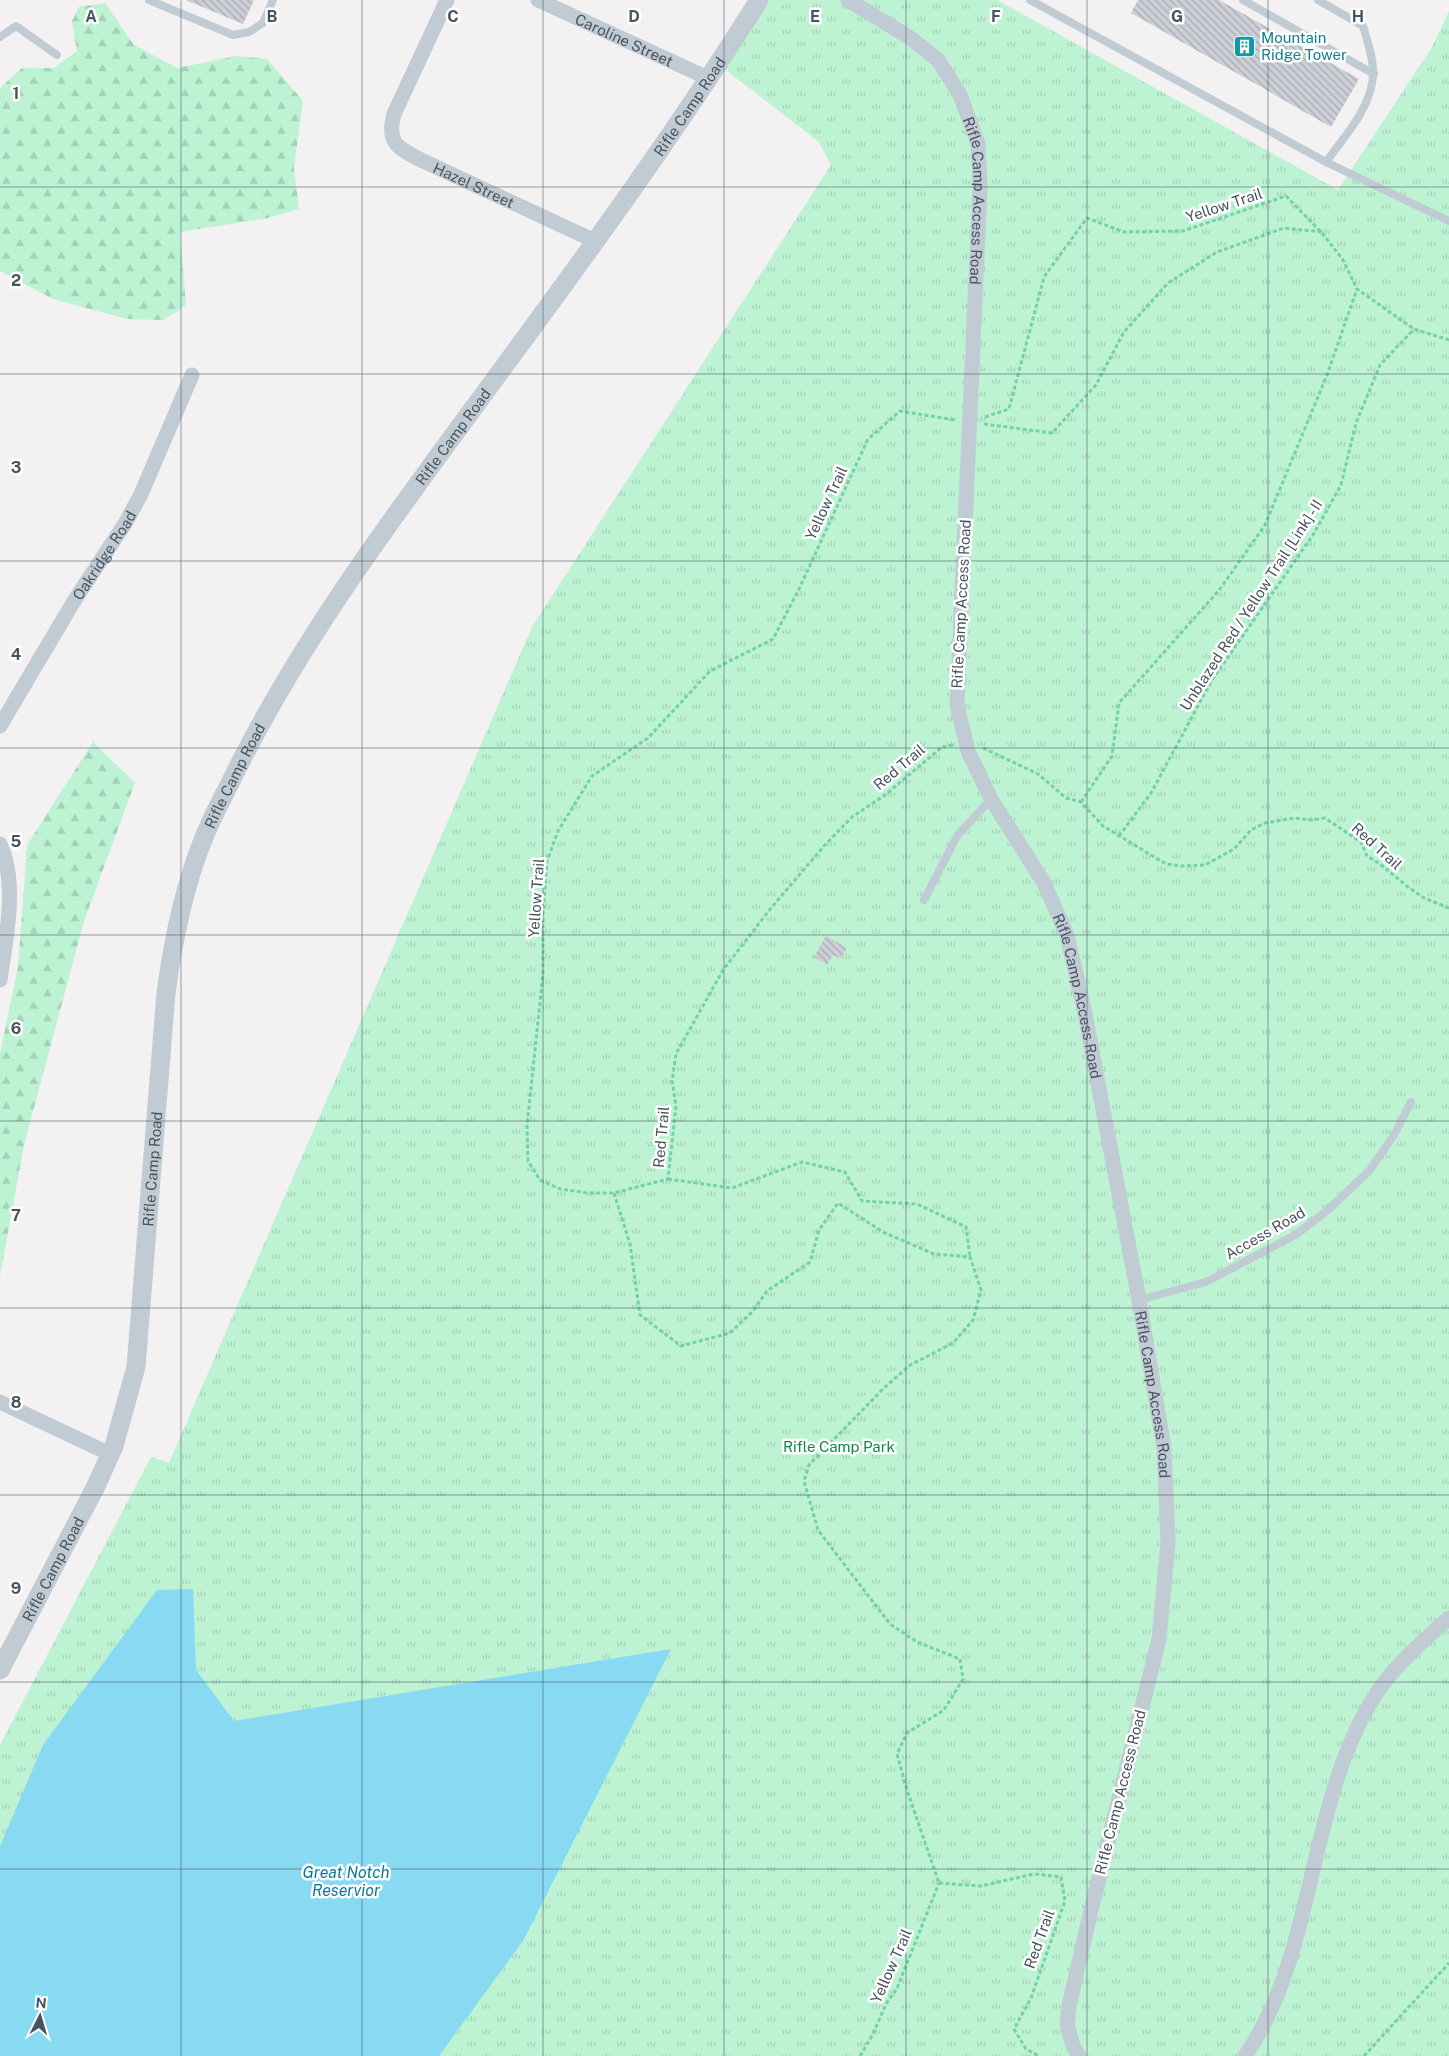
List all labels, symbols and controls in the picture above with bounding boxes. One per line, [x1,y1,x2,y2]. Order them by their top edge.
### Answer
text: A [85,7,97,26]
text: B [267,7,278,26]
text: C [447,7,459,26]
text: D [628,7,640,26]
text: E [810,7,820,26]
text: F [991,7,1001,26]
text: G [1171,7,1183,26]
text: H [1352,7,1364,26]
street label: Caroline Street [573,10,676,69]
place label: Mountain Ridge Tower [1261,29,1347,63]
building icon: Mountain Ridge Tower [1233,34,1257,58]
street label: Rifle Camp Road [650,54,728,159]
text: 1 [13,84,19,103]
street label: Rifle Camp Access Road [960,114,989,285]
street label: Hazel Street [431,159,517,211]
street label: Yellow Trail [1184,185,1264,225]
text: 2 [11,271,21,290]
street label: Rifle Camp Road [412,385,494,488]
text: 3 [11,458,21,477]
street label: Yellow Trail [802,463,850,543]
street label: Unblazed Red / Yellow Trail [Link] - II [1176,496,1326,714]
street label: Oakridge Road [69,508,139,603]
street label: Rifle Camp Access Road [948,519,974,689]
text: 4 [11,645,22,664]
street label: Rifle Camp Road [200,720,268,831]
street label: Red Trail [870,741,928,793]
street label: Red Trail [1348,819,1406,873]
text: 5 [11,832,22,851]
street label: Yellow Trail [525,858,547,938]
street label: Rifle Camp Access Road [1050,911,1105,1080]
text: 6 [11,1019,21,1038]
street label: Red Trail [650,1106,672,1168]
street label: Rifle Camp Road [139,1111,165,1227]
street label: Access Road [1222,1203,1308,1263]
text: 7 [11,1206,21,1225]
street label: Rifle Camp Access Road [1132,1309,1174,1479]
text: 8 [11,1393,22,1412]
park label: Rifle Camp Park [783,1438,895,1455]
street label: Rifle Camp Road [18,1514,87,1624]
text: 9 [11,1579,21,1598]
street label: Rifle Camp Access Road [1091,1708,1149,1876]
water label: Great Notch Reservior [303,1863,389,1900]
street label: Red Trail [1020,1907,1058,1971]
street label: Yellow Trail [867,1926,915,2006]
north arrow [15,1991,65,2041]
text: N [35,1995,47,2011]

